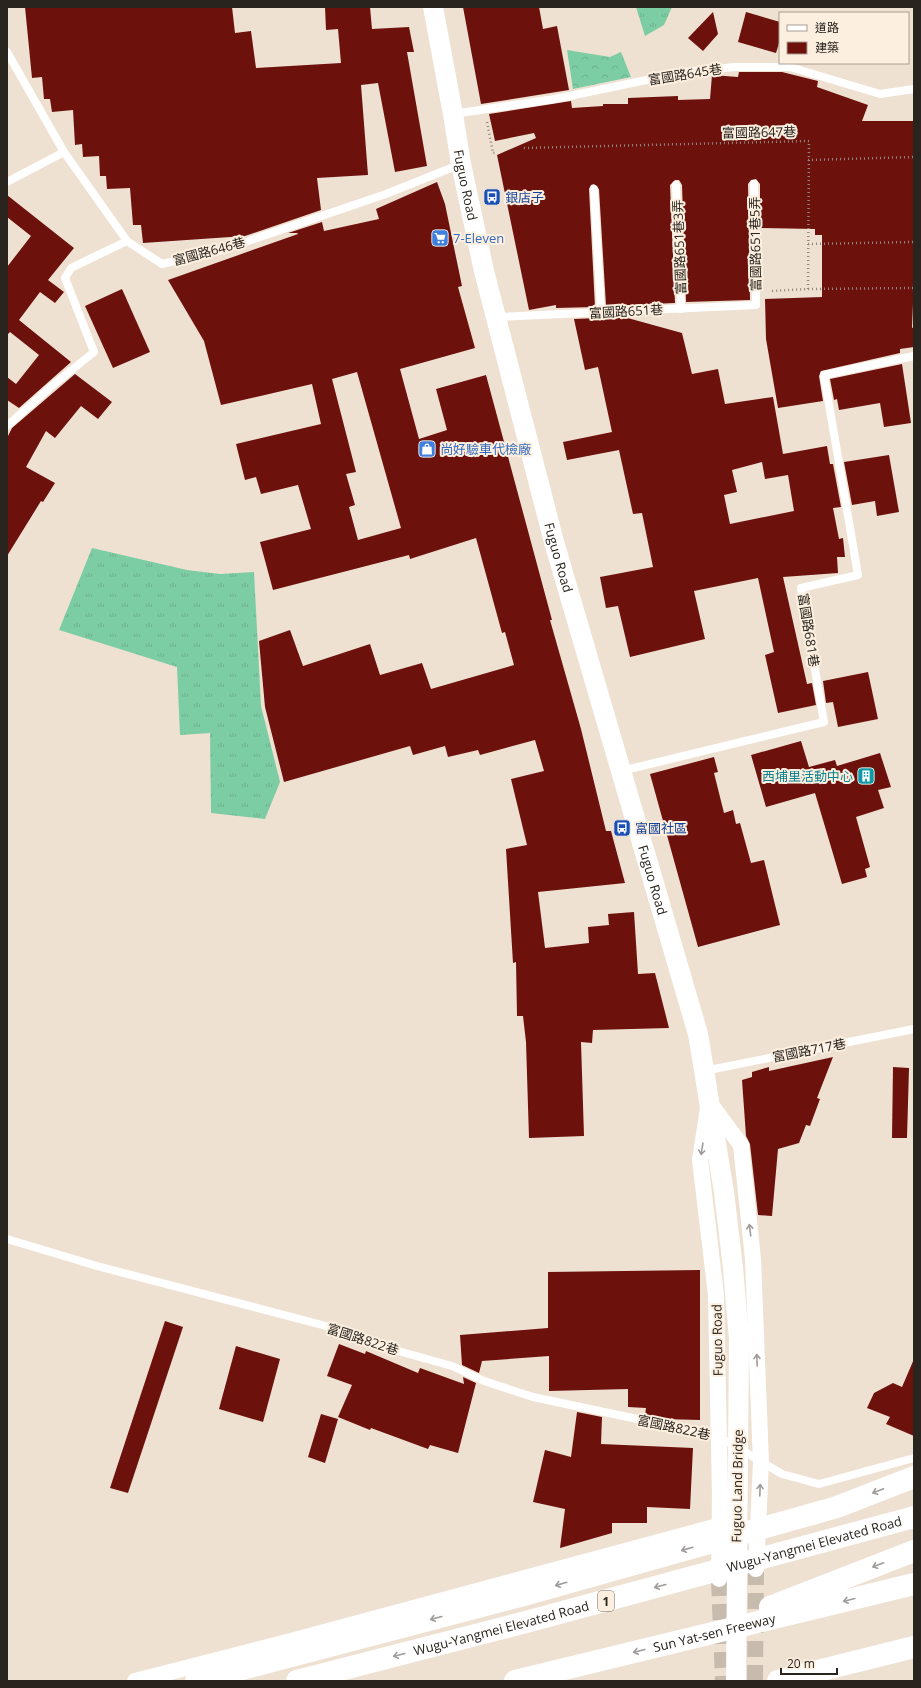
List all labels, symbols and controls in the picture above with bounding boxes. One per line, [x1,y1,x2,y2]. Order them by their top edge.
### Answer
legend [779,12,909,64]
text: 道路 [815,19,839,36]
text: 建築 [815,39,839,56]
street label: 富國路645巷 [647,59,723,89]
street label: 富國路647巷 [722,122,796,142]
street label: Fuguo Road [450,148,482,222]
bus stop icon: 銀店子 [482,187,502,207]
place label: 銀店子 [505,188,544,206]
street label: 富國路651巷5弄 [745,196,765,292]
street label: 富國路651巷3弄 [668,199,690,295]
supermarket icon: 7-Eleven [430,228,450,248]
place label: 7-Eleven [453,229,504,247]
street label: 富國路646巷 [171,233,247,269]
street label: 富國路651巷 [588,300,664,322]
shop icon: 尚好驗車代檢廠 [417,439,437,459]
place label: 尚好驗車代檢廠 [440,440,531,458]
street label: Fuguo Road [540,521,577,595]
street label: 富國路681巷 [794,592,824,668]
building icon: 西埔里活動中心 [856,766,876,786]
place label: 西埔里活動中心 [762,767,853,785]
bus stop icon: 富國社區 [612,818,632,838]
place label: 富國社區 [635,819,687,837]
street label: Fuguo Road [634,843,672,917]
street label: 富國路717巷 [771,1034,847,1066]
one-way arrow [698,1142,706,1155]
one-way arrow [746,1224,753,1237]
street label: Fuguo Road [707,1304,727,1376]
street label: 富國路822巷 [325,1319,401,1359]
one-way arrow [753,1354,760,1367]
street label: 富國路822巷 [636,1410,712,1444]
street label: Fuguo Land Bridge [727,1429,747,1543]
one-way arrow [756,1484,763,1497]
one-way arrow [872,1488,884,1496]
street label: Wugu-Yangmei Elevated Road [725,1512,904,1576]
one-way arrow [680,1546,693,1553]
one-way arrow [872,1562,884,1570]
one-way arrow [555,1581,568,1588]
one-way arrow [654,1583,667,1590]
road number: 1 [598,1591,614,1611]
street label: Wugu-Yangmei Elevated Road [412,1596,591,1660]
one-way arrow [843,1596,856,1604]
street label: Sun Yat-sen Freeway [651,1609,778,1656]
one-way arrow [430,1615,443,1622]
one-way arrow [633,1647,646,1655]
scale bar [781,1650,837,1676]
one-way arrow [393,1651,406,1659]
text: 20 m [787,1655,815,1672]

